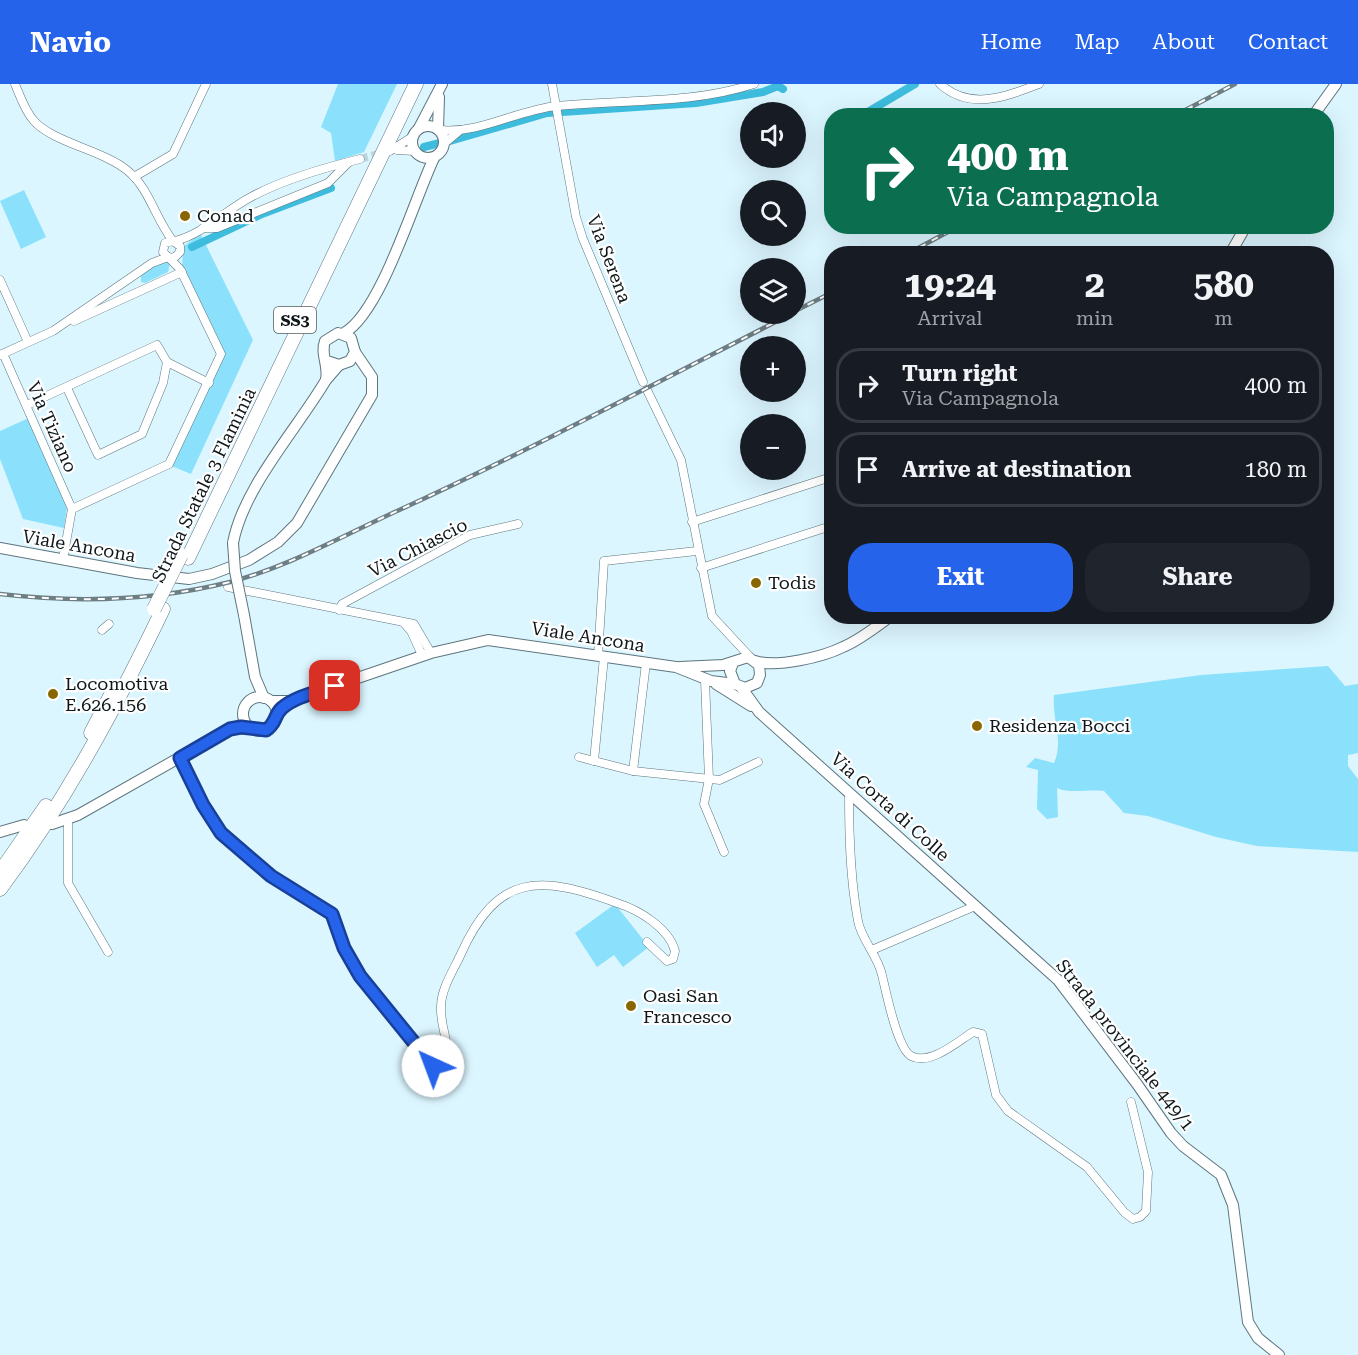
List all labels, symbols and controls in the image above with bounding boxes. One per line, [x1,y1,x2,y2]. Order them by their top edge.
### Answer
text: Navio [30,26,111,59]
text: Home [981,30,1042,54]
text: Map [1075,30,1120,54]
text: About [1153,30,1215,54]
text: Contact [1248,30,1328,54]
map controls [740,102,806,480]
button: sound [740,102,806,168]
text: 400 m [947,131,1069,180]
icon: right [848,132,926,210]
button: search [740,180,806,246]
text: Via Campagnola [947,181,1159,213]
place label: Conad [197,205,254,226]
marker: Conad [178,209,192,223]
street label: Via Serena [583,212,636,306]
button: layers [740,258,806,324]
text: 19:24 [904,264,996,306]
text: 2 [1085,264,1105,306]
text: 580 [1194,264,1254,306]
text: Arrival [917,306,982,330]
text: min [1076,306,1113,330]
text: m [1215,306,1233,330]
road number: SS3 [274,307,316,333]
button: + [740,336,806,402]
text: Turn right [902,361,1017,386]
icon: right [851,369,884,402]
text: 400 m [1244,373,1307,398]
street label: Via Tiziano [23,378,82,475]
street label: Strada Statale 3 Flaminia [147,384,260,586]
text: Via Campagnola [902,386,1059,410]
button: − [740,414,806,480]
icon: arrive [851,453,884,486]
text: Arrive at destination [902,457,1131,482]
text: 180 m [1244,457,1307,482]
street label: Via Chiascio [365,514,471,581]
street label: Viale Ancona [21,525,138,566]
button: Exit [848,543,1073,612]
button: Share [1085,543,1310,612]
place label: Todis [768,572,816,593]
marker: Todis [749,576,763,590]
street label: Viale Ancona [530,617,647,656]
pin [309,660,360,711]
icon: arrive [318,669,351,702]
place label: Locomotiva E.626.156 [65,673,168,715]
marker: Locomotiva E.626.156 [46,687,60,701]
place label: Residenza Bocci [989,715,1131,736]
marker: Residenza Bocci [970,719,984,733]
street label: Via Corta di Colle [827,748,954,865]
street label: Strada provinciale 449/1 [1052,955,1199,1134]
place label: Oasi San Francesco [643,985,732,1027]
marker: Oasi San Francesco [624,999,638,1013]
position arrow [401,1034,465,1098]

